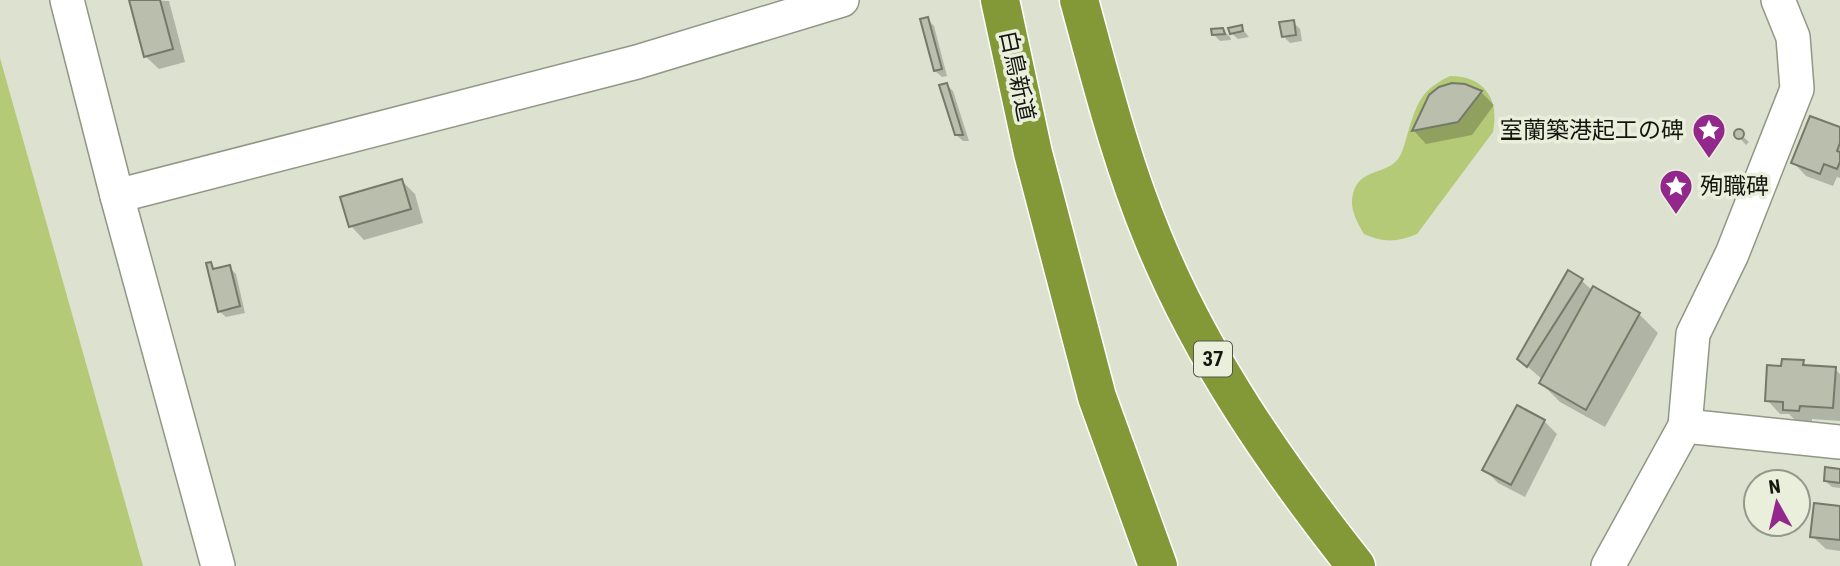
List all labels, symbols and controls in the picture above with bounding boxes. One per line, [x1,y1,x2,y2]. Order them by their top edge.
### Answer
street label: 白鳥新道 [994,28,1040,124]
place icon: 室蘭築港起工の碑 [1690,111,1728,160]
place label: 室蘭築港起工の碑 [1500,117,1684,144]
place icon: 殉職碑 [1657,167,1695,216]
place label: 殉職碑 [1700,173,1769,200]
road number: 37 [1194,342,1232,376]
north arrow [1742,468,1812,538]
text: N [1767,474,1782,499]

